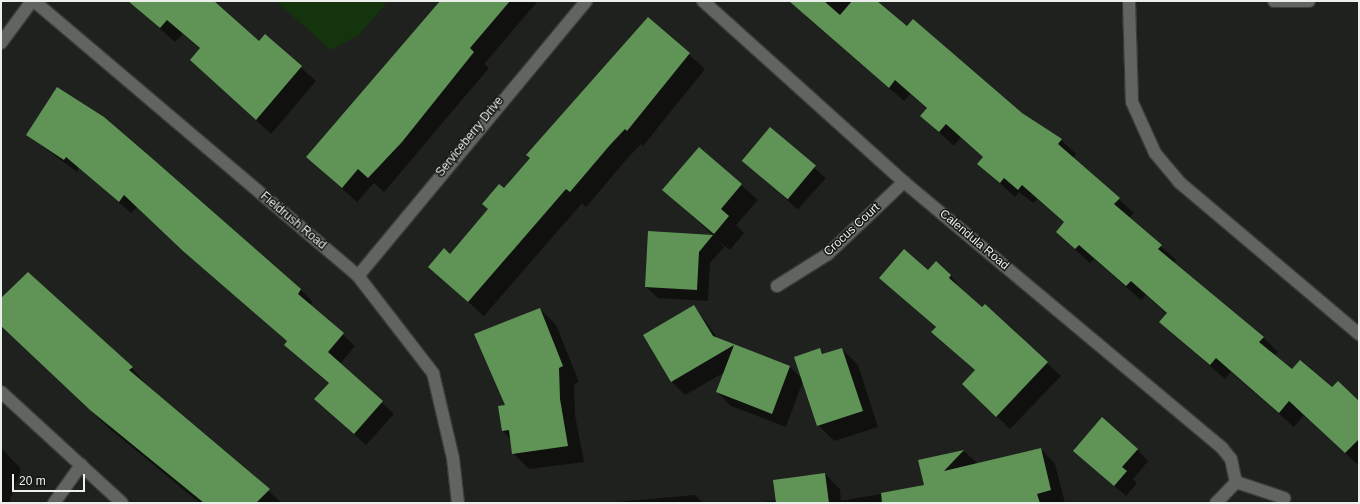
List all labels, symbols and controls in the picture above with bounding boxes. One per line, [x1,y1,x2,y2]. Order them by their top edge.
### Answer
street label: Serviceberry Drive [433,94,507,180]
street label: Fieldrush Road [257,189,329,253]
street label: Crocus Court [821,201,883,259]
street label: Calendula Road [936,207,1012,273]
scale bar [14,466,87,492]
text: 20 m [19,474,46,488]

